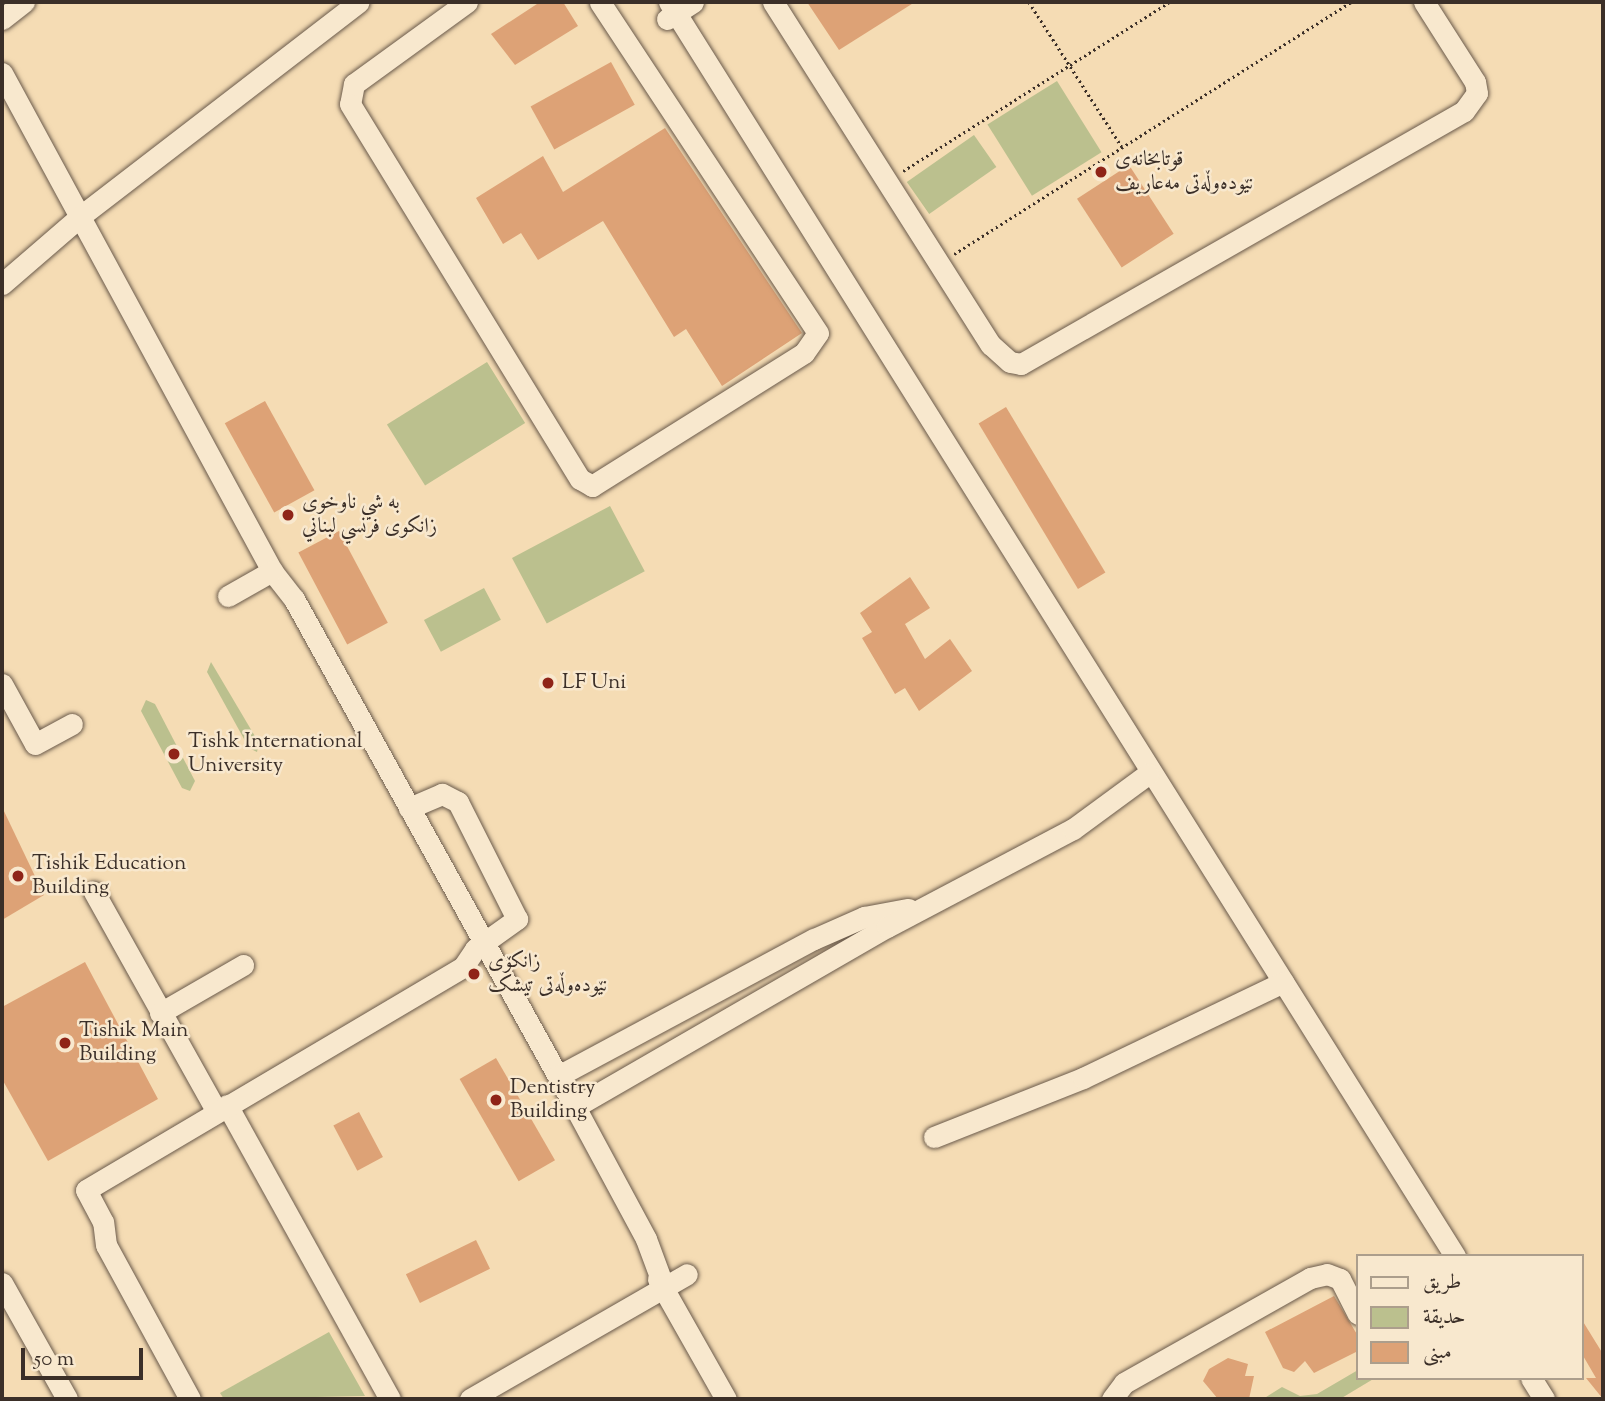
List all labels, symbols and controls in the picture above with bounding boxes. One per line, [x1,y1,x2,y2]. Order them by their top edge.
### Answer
place label: قوتابخانەی نێودەوڵەتی مەعاریف [1115,147,1254,197]
marker: قوتابخانەی نێودەوڵەتی مەعاریف [1093,164,1109,180]
place label: به شي ناوخوى زانكوى فرنسي لبناني [302,490,437,540]
marker: به شي ناوخوى زانكوى فرنسي لبناني [280,507,296,523]
place label: LF Uni [562,670,626,696]
marker: LF Uni [540,675,556,691]
place label: Tishk International University [188,729,362,779]
marker: Tishk International University [166,746,182,762]
place label: Tishik Education Building [32,851,186,901]
marker: Tishik Education Building [10,868,26,884]
place label: زانکۆی نێودەوڵەتی تیشک [488,949,608,999]
marker: زانکۆی نێودەوڵەتی تیشک [466,966,482,982]
place label: Tishik Main Building [79,1018,189,1068]
marker: Tishik Main Building [57,1035,73,1051]
place label: Dentistry Building [510,1075,596,1125]
marker: Dentistry Building [488,1092,504,1108]
legend [1356,1254,1584,1380]
text: طريق [1423,1268,1461,1298]
text: حديقة [1423,1303,1466,1333]
scale bar [24,1334,147,1378]
text: مبنى [1423,1338,1452,1368]
text: 50 m [34,1345,74,1375]

